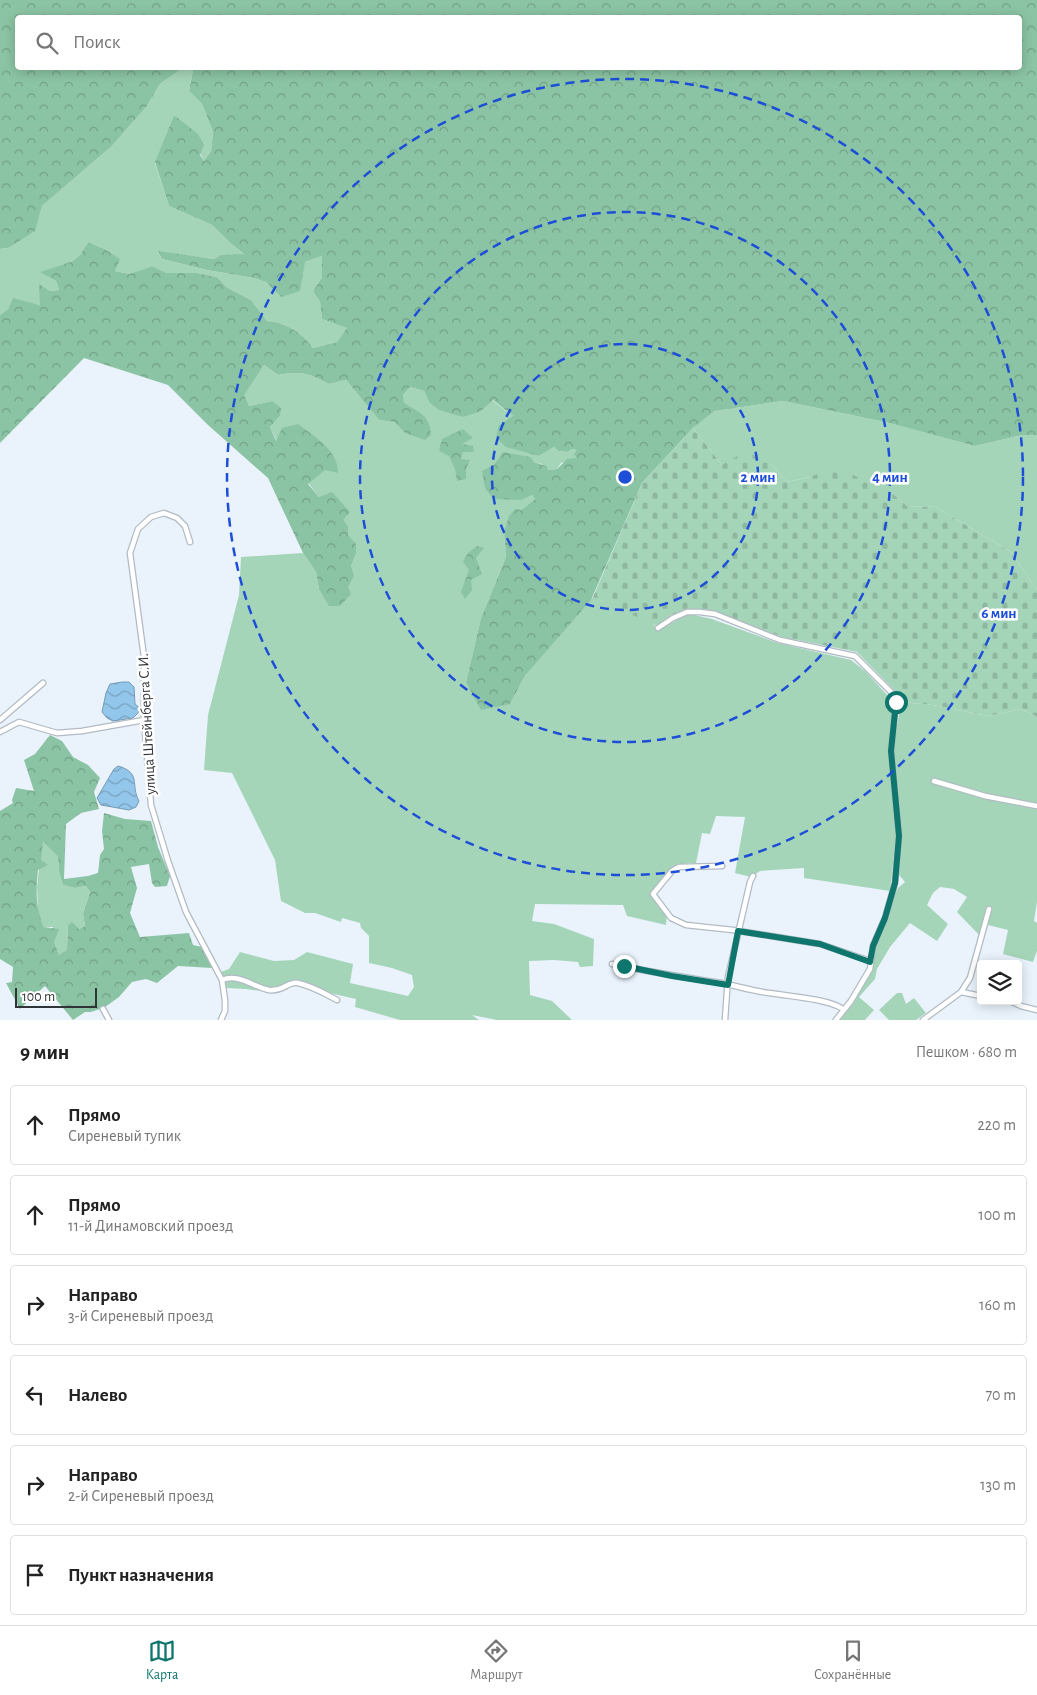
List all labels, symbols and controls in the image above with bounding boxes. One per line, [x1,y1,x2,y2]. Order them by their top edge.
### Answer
search box [15,15,1022,70]
icon: search [33,29,61,57]
text: Поиск [73,33,120,52]
centre of rings [616,468,634,486]
text: 2 мин [740,470,776,485]
text: 4 мин [872,470,908,485]
text: 6 мин [981,606,1017,621]
street label: улица Штейнберга С.И. [136,653,158,796]
route start [885,691,908,714]
route end [613,955,636,978]
map controls [977,960,1022,1005]
button: layers [977,960,1022,1005]
scale bar [15,985,98,1008]
text: 100 m [22,990,55,1004]
text: 9 мин [20,1042,69,1063]
text: Пешком · 680 m [916,1044,1017,1060]
text: Прямо [68,1106,121,1125]
icon: ahead [21,1111,49,1139]
text: 220 m [978,1117,1016,1133]
text: Сиреневый тупик [68,1128,181,1144]
text: Прямо [68,1196,121,1215]
icon: ahead [21,1201,49,1229]
text: 100 m [978,1207,1016,1223]
text: 11-й Динамовский проезд [68,1218,233,1234]
text: Направо [68,1286,138,1305]
icon: right [21,1291,49,1319]
text: 160 m [979,1297,1016,1313]
text: 3-й Сиреневый проезд [68,1308,213,1324]
icon: left [21,1381,49,1409]
text: Налево [68,1386,127,1405]
text: 70 m [985,1387,1016,1403]
text: Направо [68,1466,138,1485]
icon: right [21,1471,49,1499]
text: 130 m [980,1477,1016,1493]
text: 2-й Сиреневый проезд [68,1488,214,1504]
icon: arrive [21,1561,49,1589]
text: Пункт назначения [68,1566,214,1585]
tab: Карта [146,1637,179,1684]
tab: Маршрут [470,1637,523,1684]
tab: Сохранённые [814,1637,891,1684]

